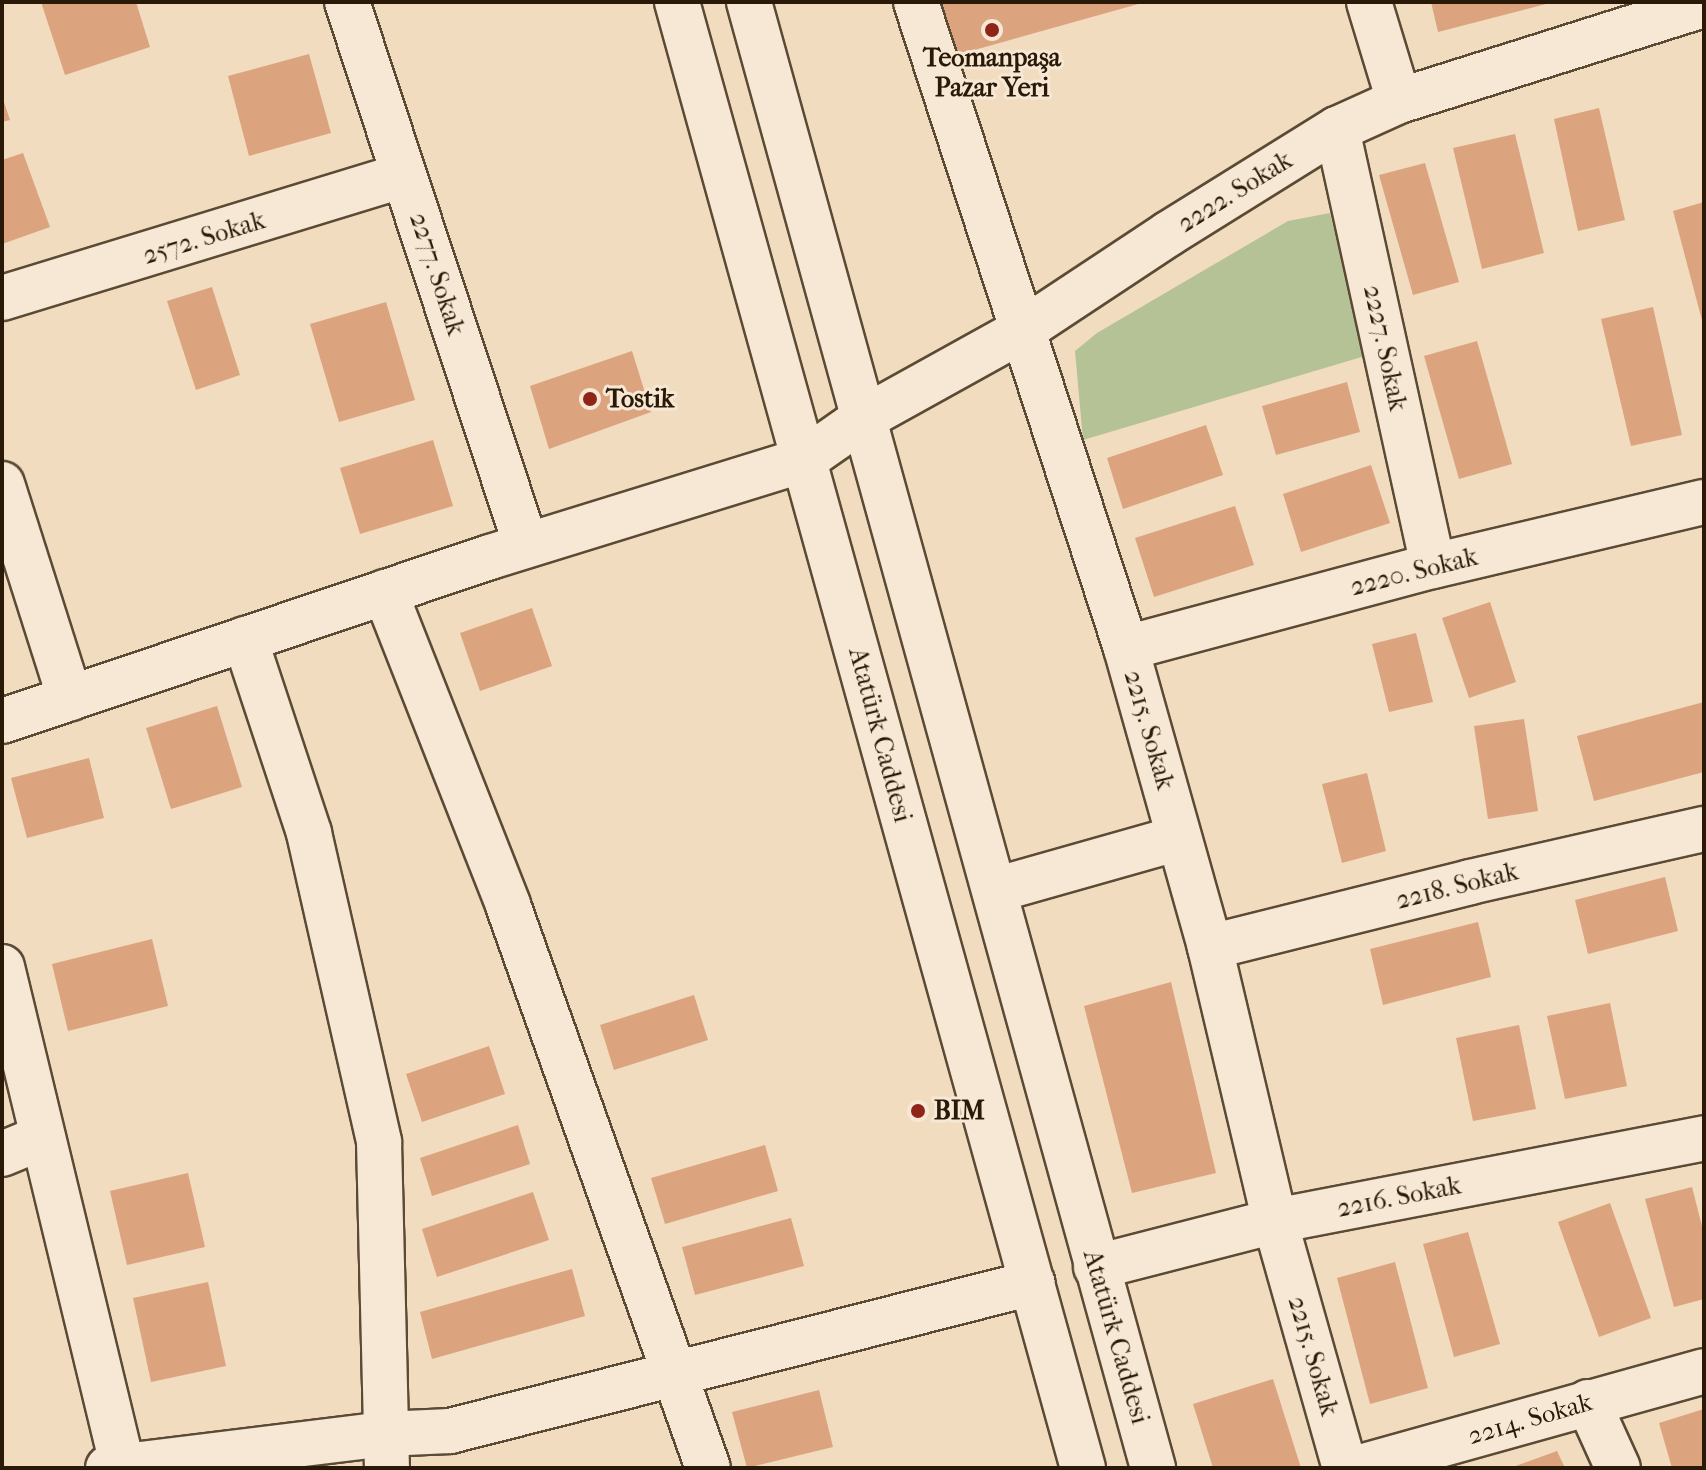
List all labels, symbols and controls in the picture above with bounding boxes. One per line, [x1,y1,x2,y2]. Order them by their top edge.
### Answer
marker: Teomanpaşa Pazar Yeri [983,21,1001,39]
place label: Teomanpaşa Pazar Yeri [923,42,1061,104]
street label: 2222. Sokak [1172,145,1298,239]
street label: 2572. Sokak [139,205,269,271]
street label: 2277. Sokak [403,209,471,339]
street label: 2227. Sokak [1356,282,1414,414]
place label: Tostik [606,383,674,415]
marker: Tostik [581,390,599,408]
street label: 2220. Sokak [1347,541,1481,603]
street label: Atatürk Caddesi [842,644,918,826]
street label: 2215. Sokak [1117,667,1181,793]
street label: 2218. Sokak [1393,856,1521,916]
place label: BIM [934,1095,985,1127]
marker: BIM [909,1102,927,1120]
street label: 2216. Sokak [1334,1170,1464,1224]
street label: Atatürk Caddesi [1076,1246,1156,1428]
street label: 2215. Sokak [1281,1293,1345,1419]
street label: 2214. Sokak [1464,1386,1596,1452]

